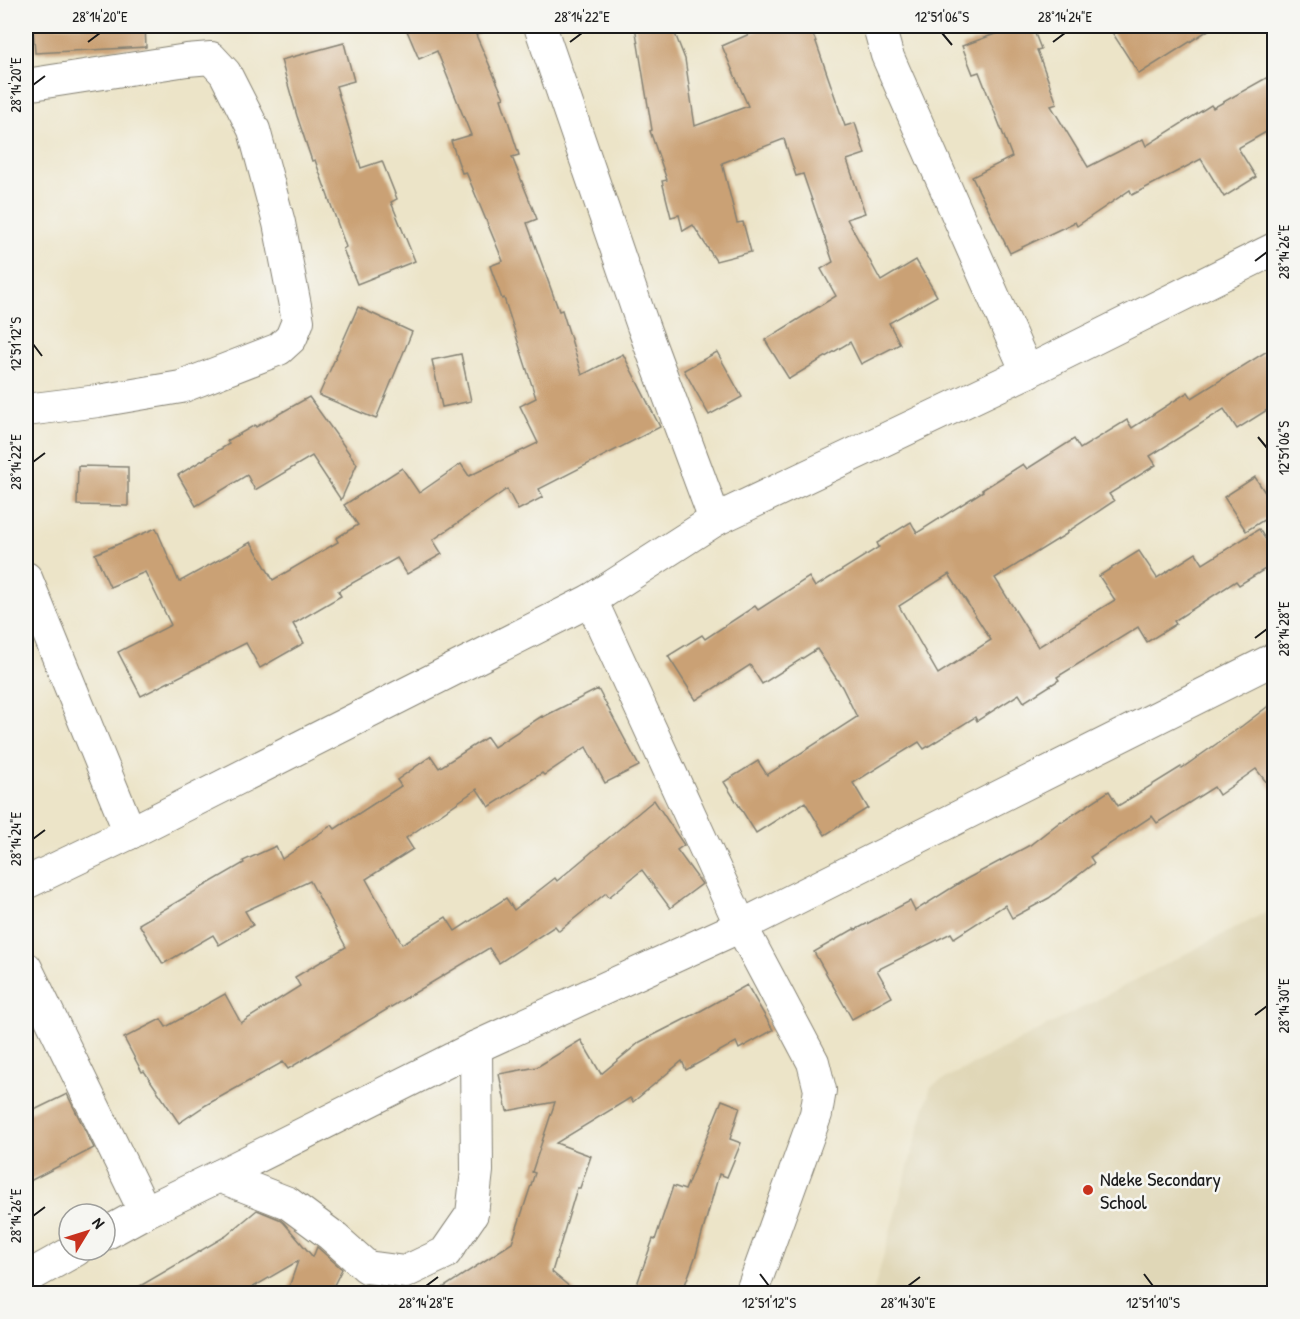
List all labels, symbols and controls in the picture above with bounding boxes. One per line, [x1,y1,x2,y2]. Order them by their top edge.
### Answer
text: 28°14'20"E [72,6,128,27]
text: 28°14'22"E [554,6,610,27]
text: 12°51'06"S [915,6,969,27]
text: 28°14'24"E [1038,6,1093,27]
text: 28°14'20"E [5,57,26,113]
text: 28°14'26"E [1273,224,1294,279]
text: 12°51'12"S [5,317,26,371]
text: 12°51'06"S [1273,421,1294,475]
text: 28°14'22"E [5,434,26,490]
text: 28°14'28"E [1273,601,1294,657]
text: 28°14'24"E [5,811,26,866]
text: 28°14'30"E [1273,978,1294,1034]
place label: Ndeke Secondary School [1100,1165,1221,1215]
marker: Ndeke Secondary School [1081,1183,1095,1197]
text: 28°14'26"E [5,1188,26,1243]
north arrow [57,1202,117,1262]
text: N [88,1213,110,1233]
text: 28°14'28"E [398,1292,454,1313]
text: 12°51'12"S [742,1292,796,1313]
text: 28°14'30"E [880,1292,936,1313]
text: 12°51'10"S [1126,1292,1180,1313]

